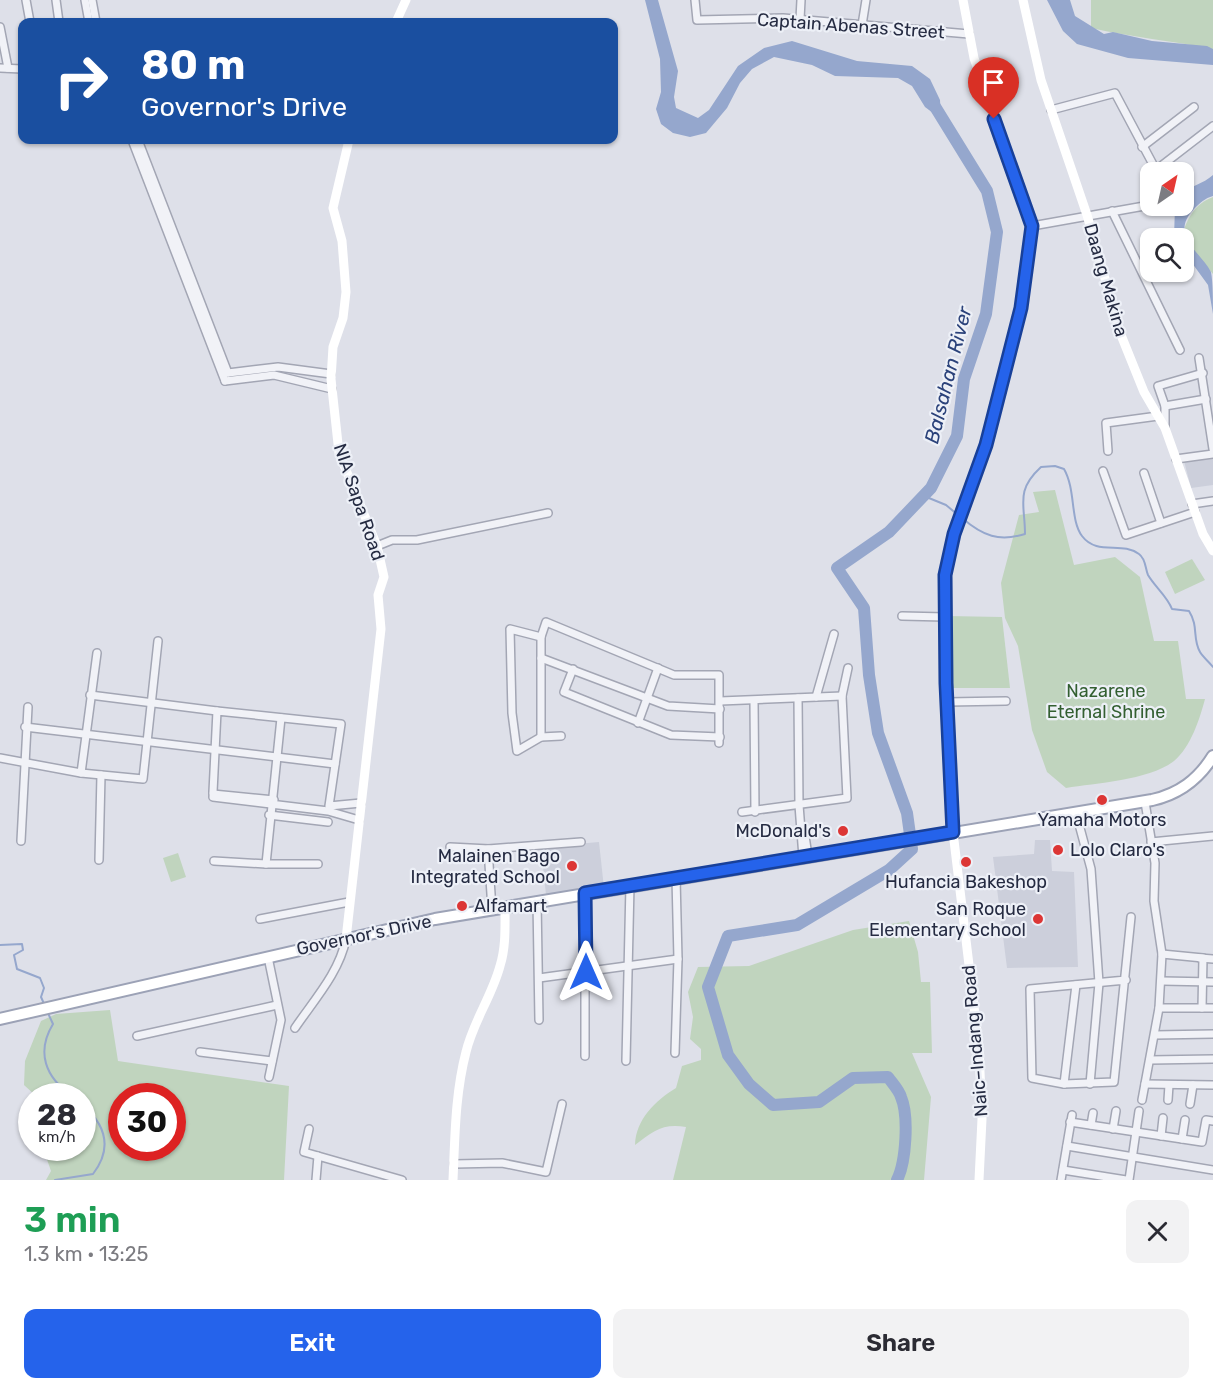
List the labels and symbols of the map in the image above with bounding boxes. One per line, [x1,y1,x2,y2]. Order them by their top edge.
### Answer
street label: Captain Abenas Street [756,8,946,44]
pin [968,57,1019,119]
north arrow [1140,162,1194,216]
street label: Daang Makina [1079,221,1133,339]
water label: Balsahan River [919,303,977,446]
street label: NIA Sapa Road [329,441,389,563]
park label: Nazarene Eternal Shrine [1047,680,1165,723]
marker: Yamaha Motors [1095,793,1109,807]
place label: Yamaha Motors [1038,809,1166,831]
place label: McDonald's [735,820,831,842]
marker: McDonald's [836,824,850,838]
place label: Lolo Claro's [1070,839,1165,861]
marker: Lolo Claro's [1051,843,1065,857]
place label: Malainen Bago Integrated School [411,845,560,888]
marker: Hufancia Bakeshop [959,855,973,869]
marker: Malainen Bago Integrated School [565,859,579,873]
place label: Hufancia Bakeshop [885,871,1047,893]
place label: Alfamart [474,895,547,917]
place label: San Roque Elementary School [869,898,1026,941]
marker: Alfamart [455,899,469,913]
street label: Governor's Drive [295,910,433,960]
marker: San Roque Elementary School [1031,912,1045,926]
position arrow [554,940,618,1004]
street label: Naic–Indang Road [957,964,993,1118]
speed limit sign: 30 [108,1083,186,1161]

